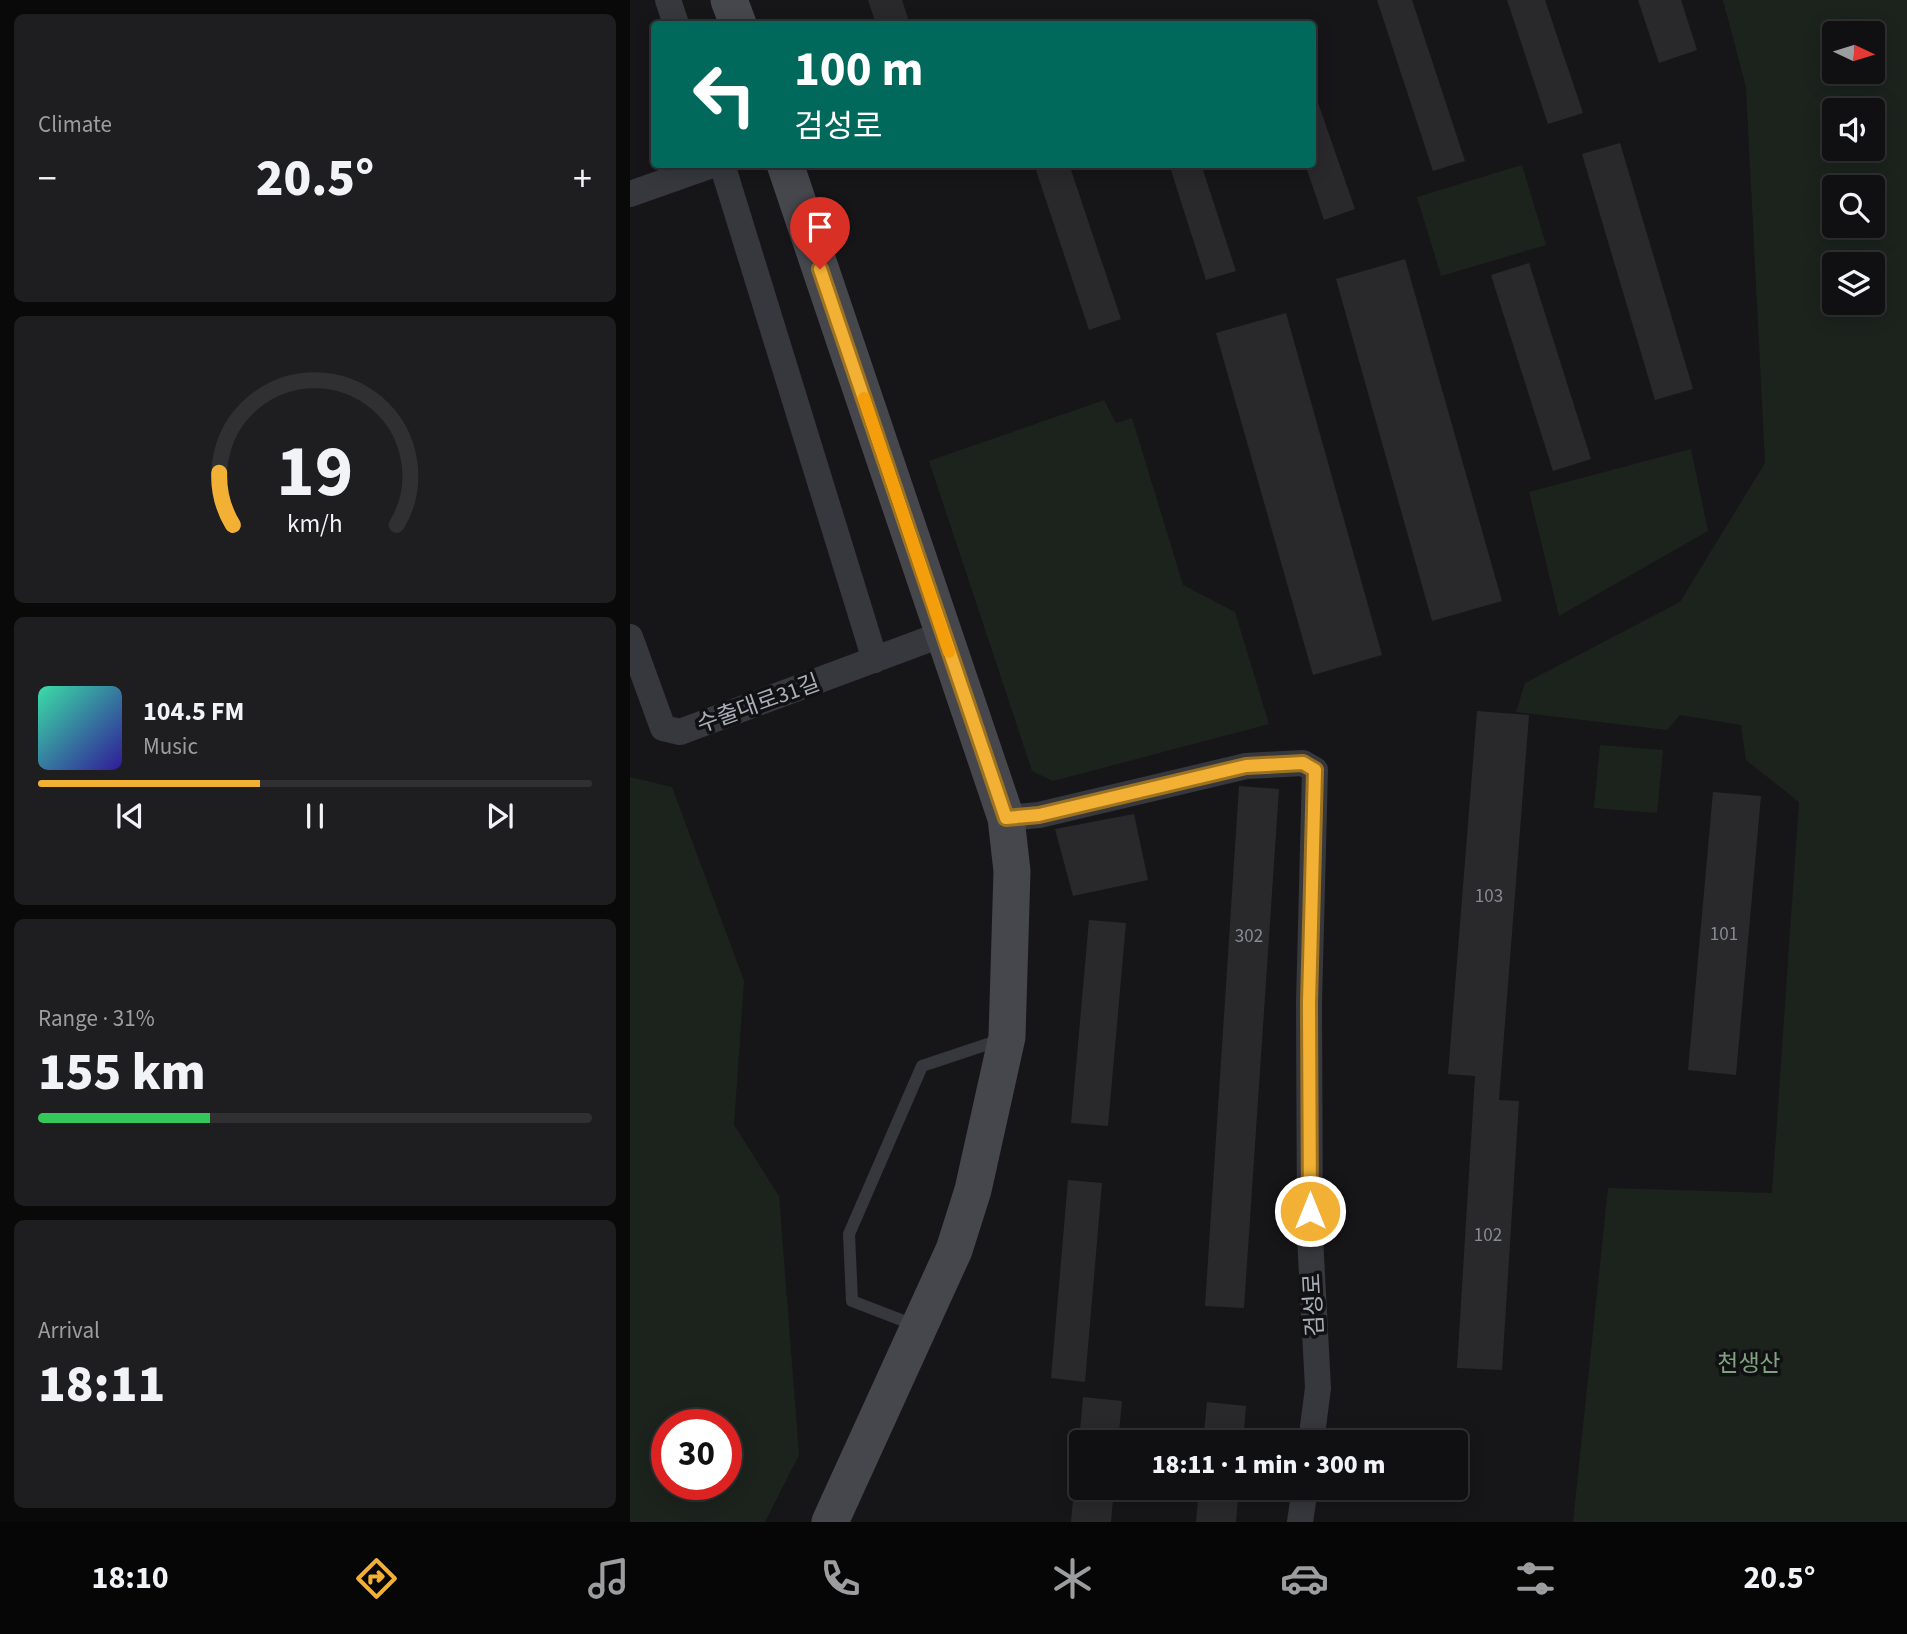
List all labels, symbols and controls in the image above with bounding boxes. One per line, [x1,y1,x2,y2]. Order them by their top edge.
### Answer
north arrow [1822,21,1885,84]
map controls [1822,21,1885,315]
text: 100 m [794,35,923,105]
icon: left [679,49,770,140]
button: sound [1822,98,1885,161]
text: 검성로 [794,104,882,150]
text: Climate [38,108,112,141]
text: 20.5° [256,142,374,216]
text: − [38,152,57,206]
text: + [573,152,592,206]
button: search [1822,175,1885,238]
pin [790,197,850,269]
icon: arrive [801,208,839,246]
button: layers [1822,252,1885,315]
text: 19 [277,421,353,525]
text: km/h [287,506,343,542]
street label: 수출대로31길 [692,666,824,741]
text: 104.5 FM [143,693,244,730]
text: Music [143,730,198,763]
icon: previous [111,797,149,835]
icon: pause [296,797,334,835]
icon: next [481,797,519,835]
house number: 103 [1475,883,1503,910]
house number: 101 [1710,921,1738,948]
house number: 302 [1235,923,1263,950]
text: Range · 31% [38,1002,155,1035]
text: 155 km [38,1036,206,1110]
position arrow [1273,1174,1347,1248]
house number: 102 [1474,1222,1502,1249]
street label: 검성로 [1295,1272,1332,1338]
text: Arrival [38,1314,100,1347]
park label: 천생산 [1717,1347,1781,1380]
text: 18:11 [38,1348,165,1422]
speed limit sign: 30 [651,1409,742,1500]
text: 18:11 · 1 min · 300 m [1152,1446,1385,1483]
icon: directions [352,1554,401,1603]
icon: music [584,1554,633,1603]
icon: phone [816,1554,865,1603]
icon: climate [1048,1554,1097,1603]
icon: car [1280,1554,1329,1603]
icon: filters [1511,1554,1560,1603]
text: 18:10 [91,1555,169,1601]
text: 20.5° [1743,1555,1815,1601]

